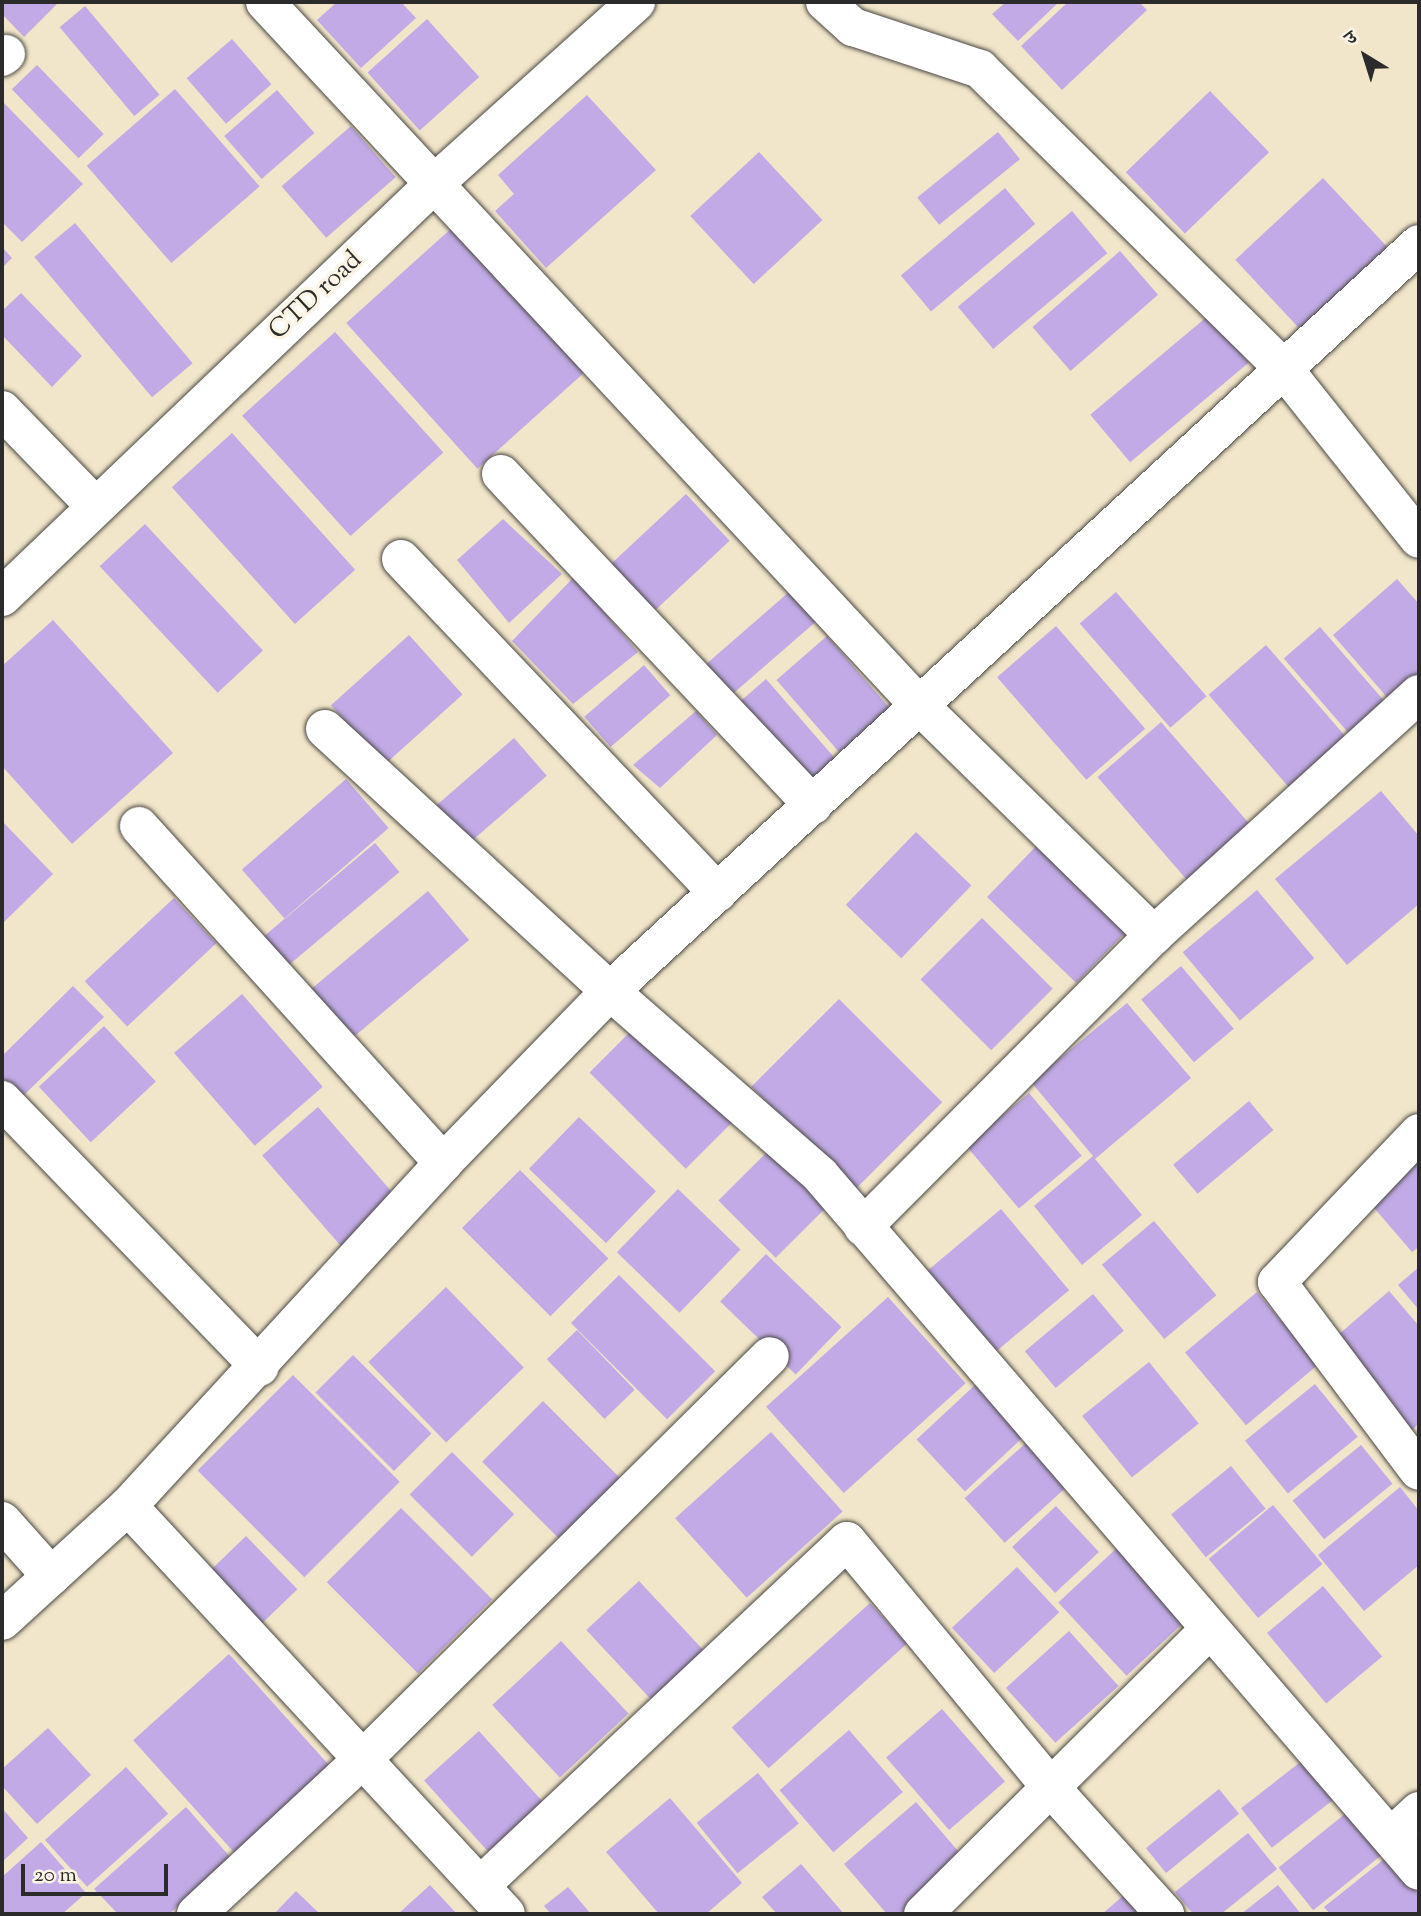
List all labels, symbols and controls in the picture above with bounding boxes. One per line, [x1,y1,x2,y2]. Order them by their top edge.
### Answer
north arrow [1330,21,1400,91]
text: उ [1340,25,1364,53]
street label: CTD road [263,245,369,347]
scale bar [24,1850,172,1894]
text: 20 m [34,1861,77,1891]

